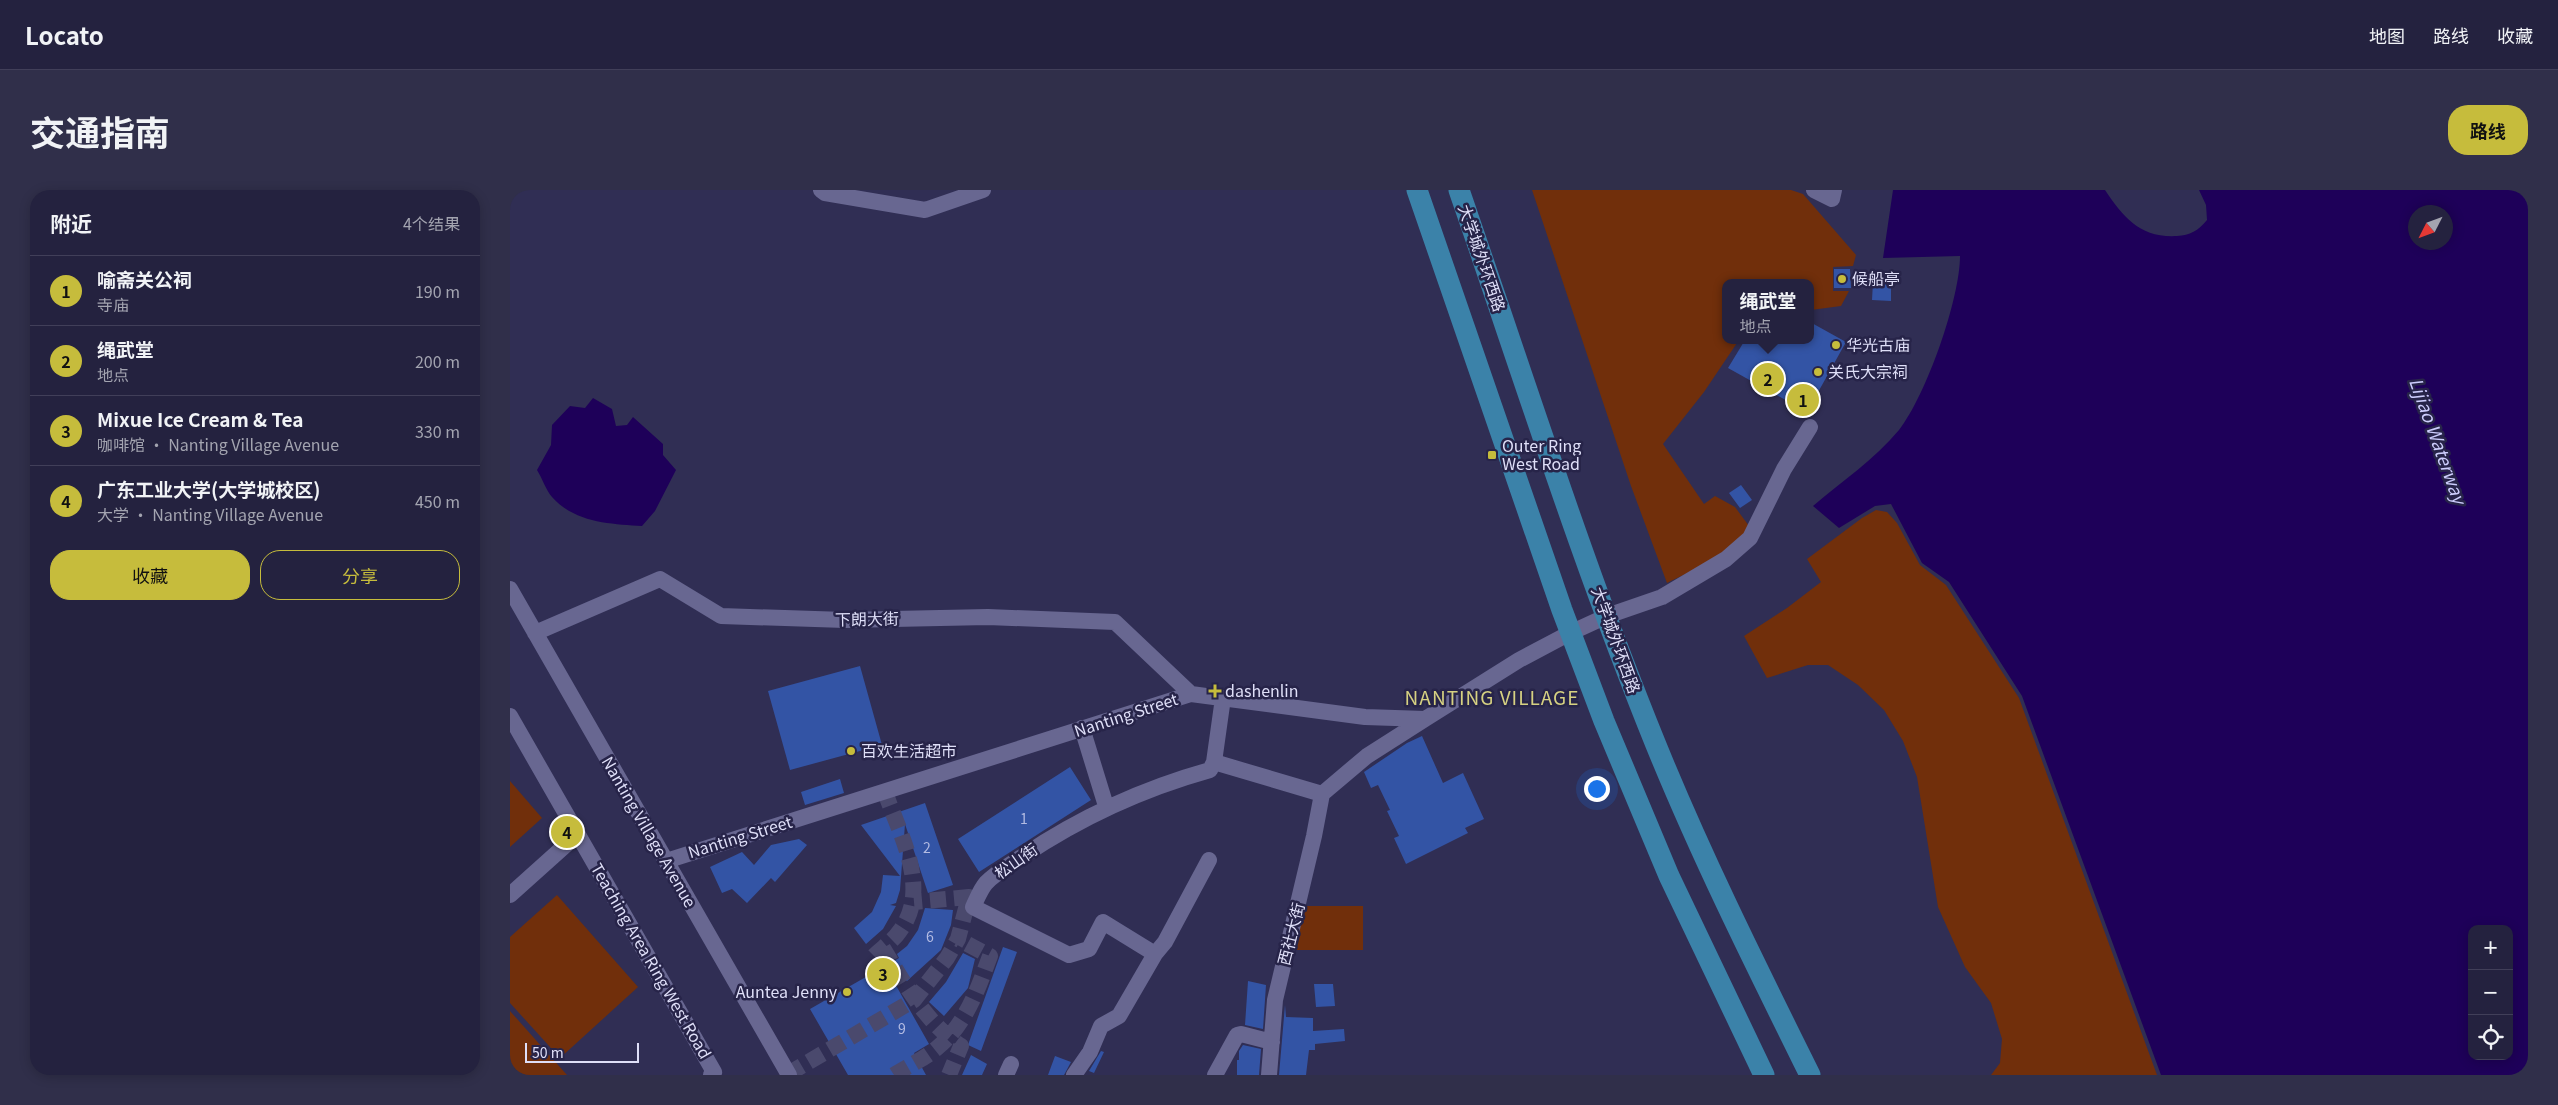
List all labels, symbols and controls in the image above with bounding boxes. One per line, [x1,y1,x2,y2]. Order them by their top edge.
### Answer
text: Locato [25,17,104,52]
text: 地图 [2369,22,2405,48]
text: 路线 [2433,22,2469,48]
text: 收藏 [2497,22,2533,48]
text: 交通指南 [30,105,170,156]
button: 路线 [2448,105,2528,155]
street label: 大学城外环西路 [1453,201,1513,315]
north arrow [2408,205,2453,250]
text: 附近 [50,208,92,238]
text: 4个结果 [403,211,460,235]
text: 喻斋关公祠 [97,265,192,292]
place label: 候船亭 [1852,266,1900,290]
marker: 候船亭 [1836,273,1848,285]
text: 1 [61,279,71,303]
text: 190 m [415,279,460,303]
popup [1722,279,1814,344]
text: 绳武堂 [1739,286,1797,313]
text: 寺庙 [97,292,129,316]
text: 地点 [1739,313,1772,337]
place label: 华光古庙 [1846,332,1910,356]
text: 绳武堂 [97,335,154,362]
marker: 华光古庙 [1830,339,1842,351]
text: 2 [61,349,71,373]
text: 200 m [415,349,460,373]
place label: 关氏大宗祠 [1828,359,1908,383]
pin: 2 [1752,360,1784,398]
text: 地点 [97,362,129,386]
marker: 关氏大宗祠 [1812,366,1824,378]
water label: Lijiao Waterway [2404,374,2475,509]
pin: 1 [1787,381,1819,419]
text: Mixue Ice Cream & Tea [97,405,303,432]
text: 3 [61,419,71,443]
text: 330 m [415,419,460,443]
text: 咖啡馆 · Nanting Village Avenue [97,432,339,456]
place label: Outer Ring West Road [1502,433,1581,475]
marker: Outer Ring West Road [1486,449,1498,461]
text: 广东工业大学(大学城校区) [97,475,320,502]
text: 4 [61,489,71,513]
text: 450 m [415,489,460,513]
text: 大学 · Nanting Village Avenue [97,502,323,526]
button: 收藏 [50,550,250,600]
button: 分享 [260,550,460,600]
street label: 大学城外环西路 [1587,583,1647,696]
street label: 下朗大街 [835,605,899,631]
place label: dashenlin [1225,678,1298,702]
district label: NANTING VILLAGE [1405,683,1579,710]
marker: dashenlin [1209,685,1221,697]
street label: Nanting Street [1071,686,1181,742]
place label: 百欢生活超市 [861,738,957,762]
marker: 百欢生活超市 [845,745,857,757]
street label: Nanting Village Avenue [597,751,703,912]
your location [1584,776,1610,802]
house number: 1 [1020,808,1028,828]
street label: Nanting Street [685,809,795,863]
pin: 4 [551,813,583,851]
house number: 2 [923,837,931,857]
street label: 松山街 [989,837,1042,884]
street label: Teaching Area Ring West Road [586,858,718,1063]
street label: 西社大街 [1271,900,1309,968]
map controls [2468,925,2513,1060]
button: + [2468,925,2513,970]
house number: 6 [926,926,934,946]
pin: 3 [867,955,899,993]
button: − [2468,970,2513,1015]
place label: Auntea Jenny [736,979,838,1003]
marker: Auntea Jenny [841,986,853,998]
button: locate [2468,1015,2513,1060]
house number: 9 [898,1018,906,1038]
scale bar [525,1040,639,1063]
text: 50 m [532,1042,564,1062]

